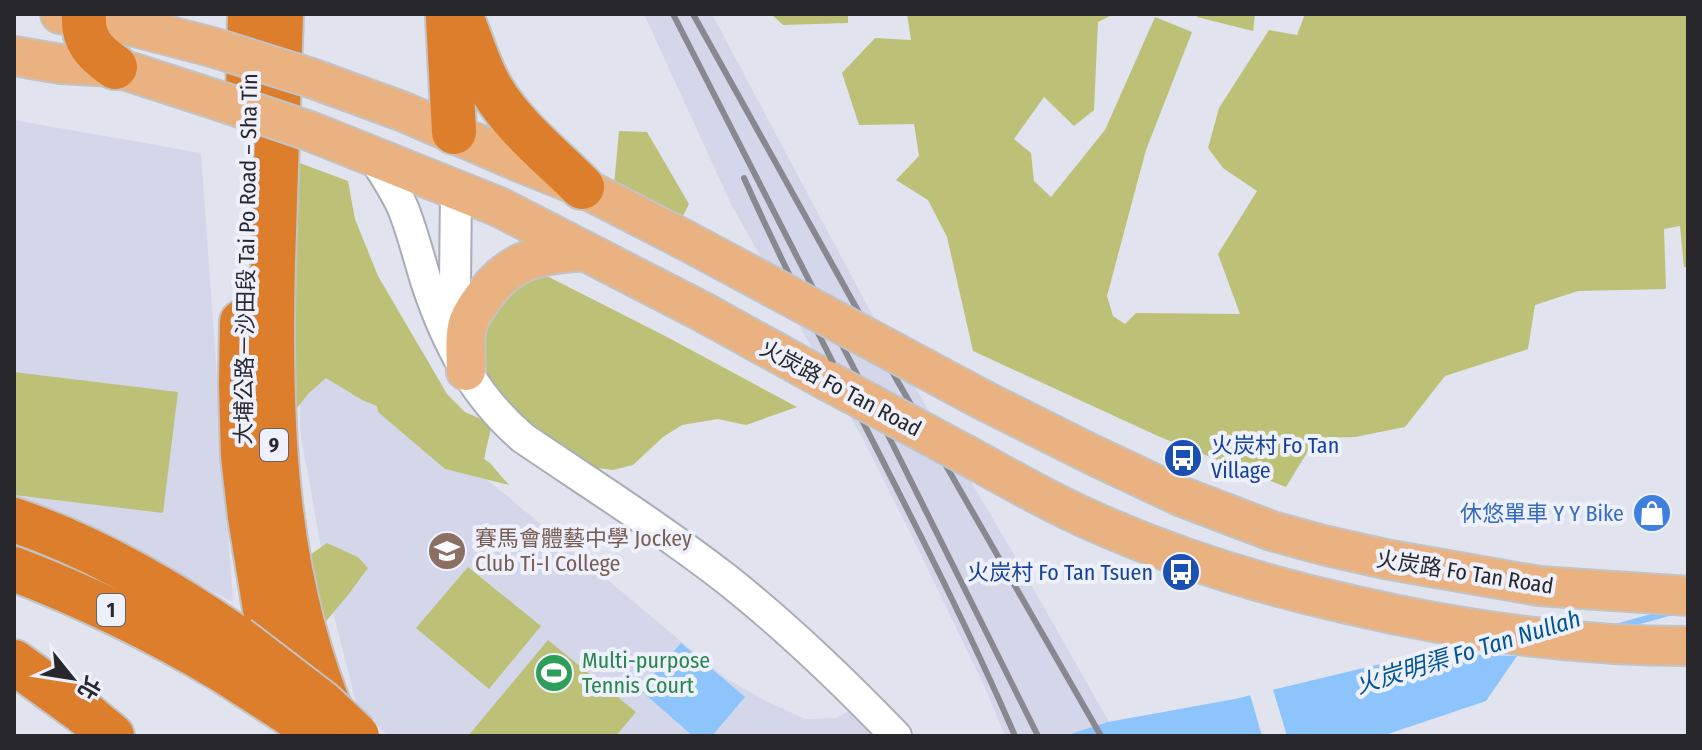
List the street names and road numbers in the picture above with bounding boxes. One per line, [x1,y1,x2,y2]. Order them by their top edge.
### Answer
street label: 大埔公路－沙田段 Tai Po Road – Sha Tin [230,73,263,445]
street label: 火炭路 Fo Tan Road [755,335,926,442]
road number: 9 [260,429,288,461]
street label: 火炭路 Fo Tan Road [1374,545,1555,600]
road number: 1 [97,594,125,626]

